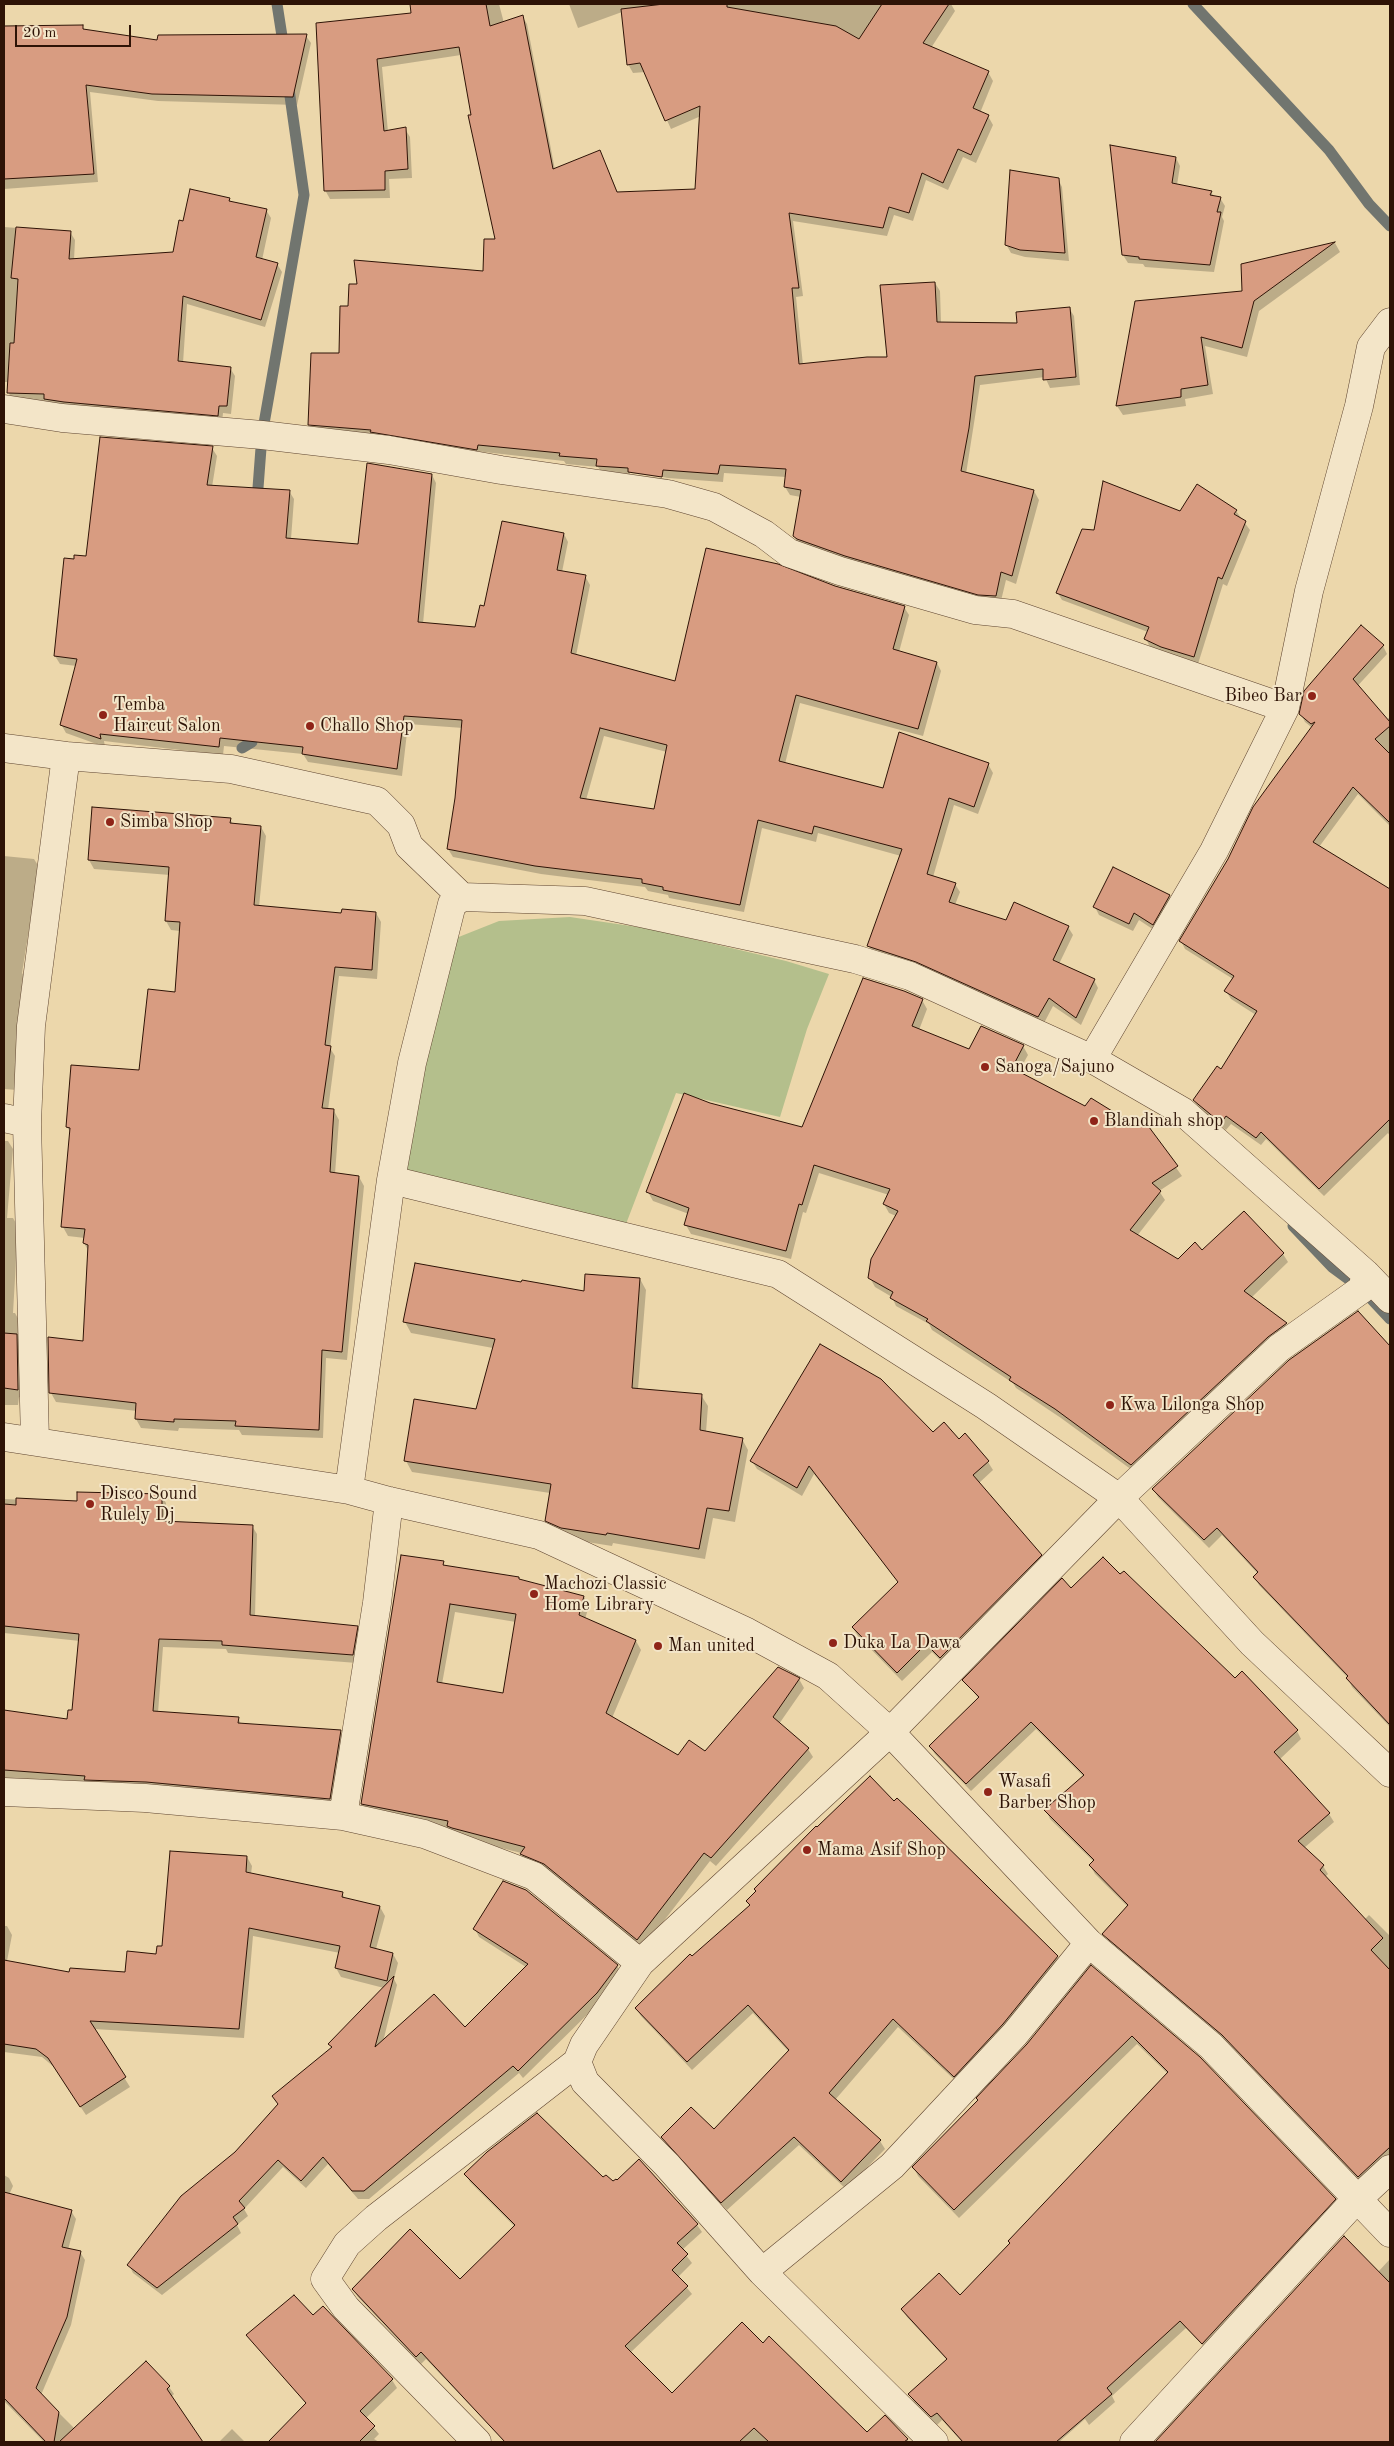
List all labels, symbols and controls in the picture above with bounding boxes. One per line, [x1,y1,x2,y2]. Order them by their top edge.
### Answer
scale bar [18,15,134,47]
text: 20 m [23,26,57,41]
place label: Bibeo Bar [1225,685,1302,707]
marker: Bibeo Bar [1306,690,1318,702]
place label: Temba Haircut Salon [113,694,221,736]
marker: Temba Haircut Salon [97,709,109,721]
place label: Challo Shop [320,715,414,737]
marker: Challo Shop [304,720,316,732]
place label: Simba Shop [120,811,213,833]
marker: Simba Shop [104,816,116,828]
place label: Sanoga/Sajuno [995,1056,1114,1078]
marker: Sanoga/Sajuno [979,1061,991,1073]
place label: Blandinah shop [1104,1110,1223,1132]
marker: Blandinah shop [1088,1115,1100,1127]
place label: Kwa Lilonga Shop [1120,1394,1264,1416]
marker: Kwa Lilonga Shop [1104,1399,1116,1411]
place label: Disco Sound Rulely Dj [100,1483,197,1526]
marker: Disco Sound Rulely Dj [84,1498,96,1510]
place label: Machozi Classic Home Library [544,1573,667,1616]
marker: Machozi Classic Home Library [528,1588,540,1600]
place label: Duka La Dawa [843,1632,961,1654]
place label: Man united [668,1635,755,1657]
marker: Duka La Dawa [827,1637,839,1649]
marker: Man united [652,1640,664,1652]
place label: Wasafi Barber Shop [998,1771,1096,1814]
marker: Wasafi Barber Shop [982,1786,994,1798]
place label: Mama Asif Shop [817,1839,946,1861]
marker: Mama Asif Shop [801,1844,813,1856]

